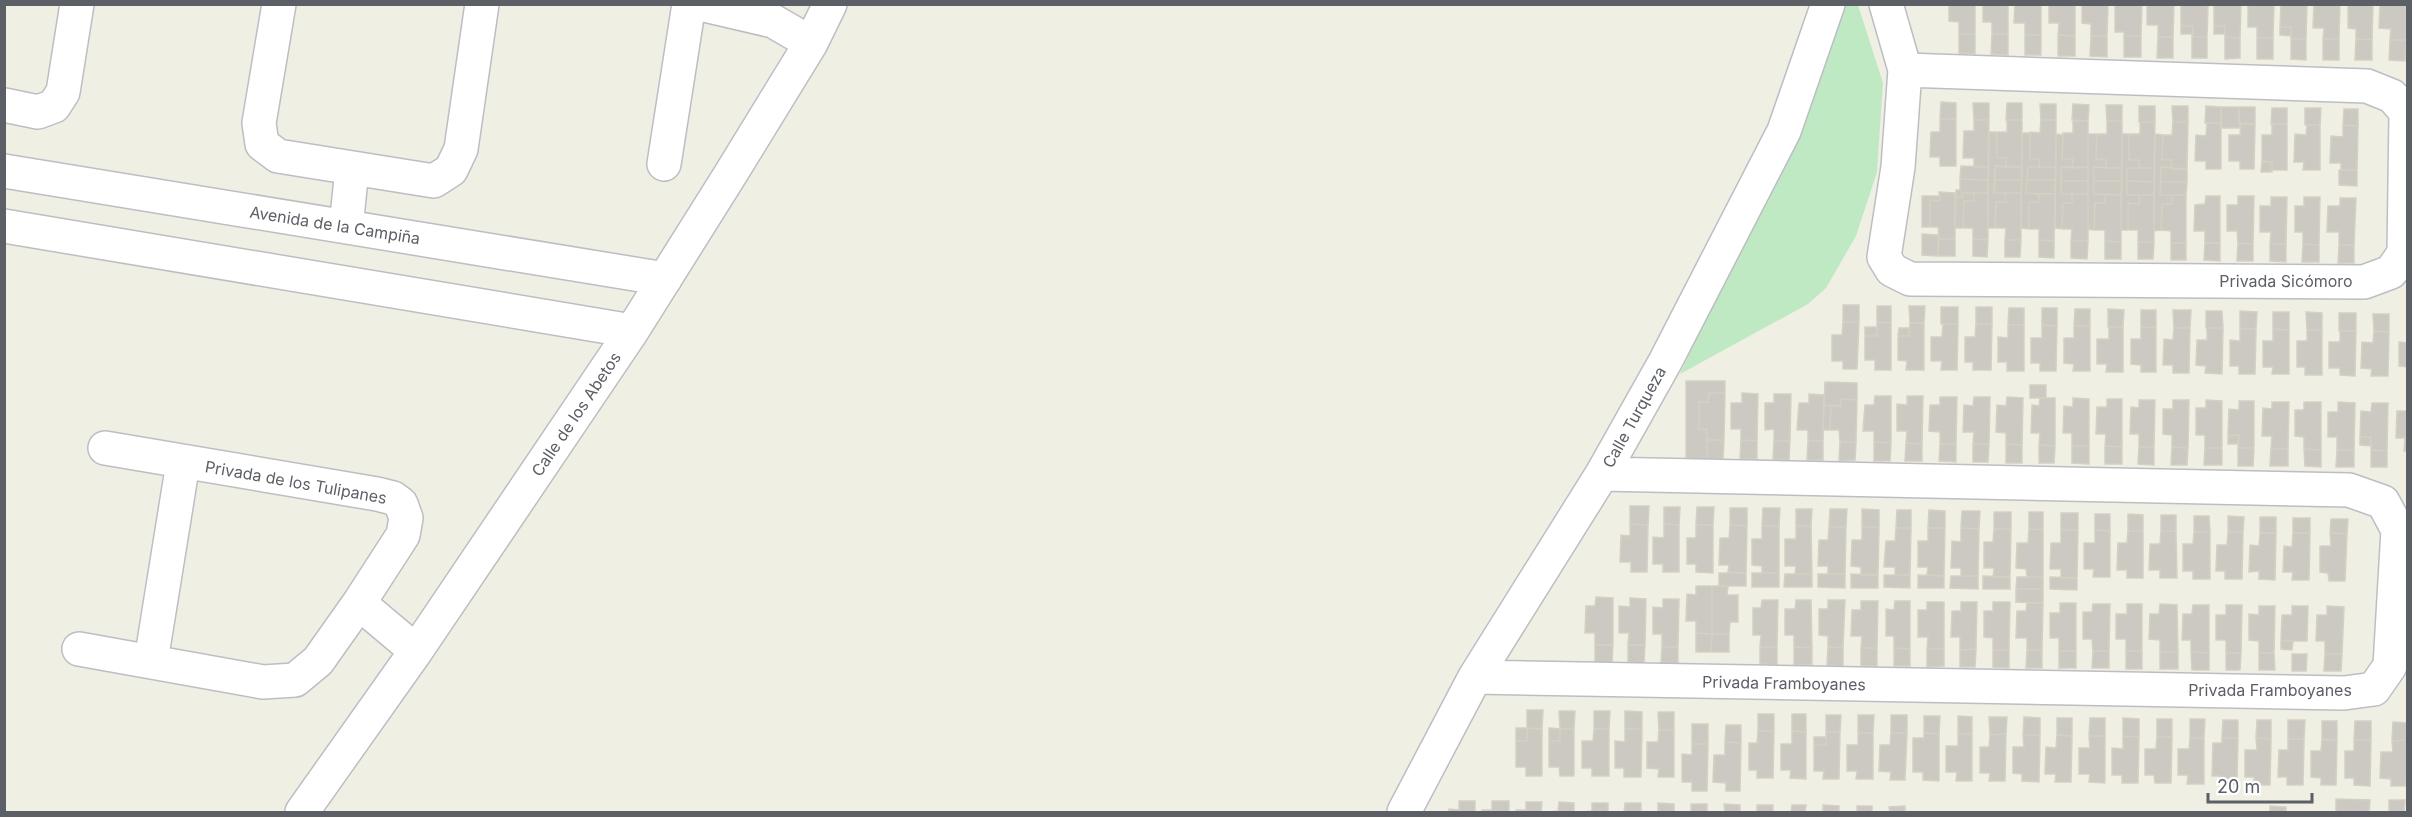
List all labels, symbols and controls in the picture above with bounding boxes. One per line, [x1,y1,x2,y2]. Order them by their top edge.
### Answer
street label: Avenida de la Campiña [248,202,422,248]
street label: Privada Sicómoro [2219,271,2353,291]
street label: Calle de los Abetos [527,348,625,480]
street label: Calle Turqueza [1598,363,1670,471]
street label: Privada de los Tulipanes [204,456,388,508]
street label: Privada Framboyanes [1702,672,1866,694]
street label: Privada Framboyanes [2188,680,2352,700]
scale bar [2208,766,2312,804]
text: 20 m [2217,776,2260,797]

